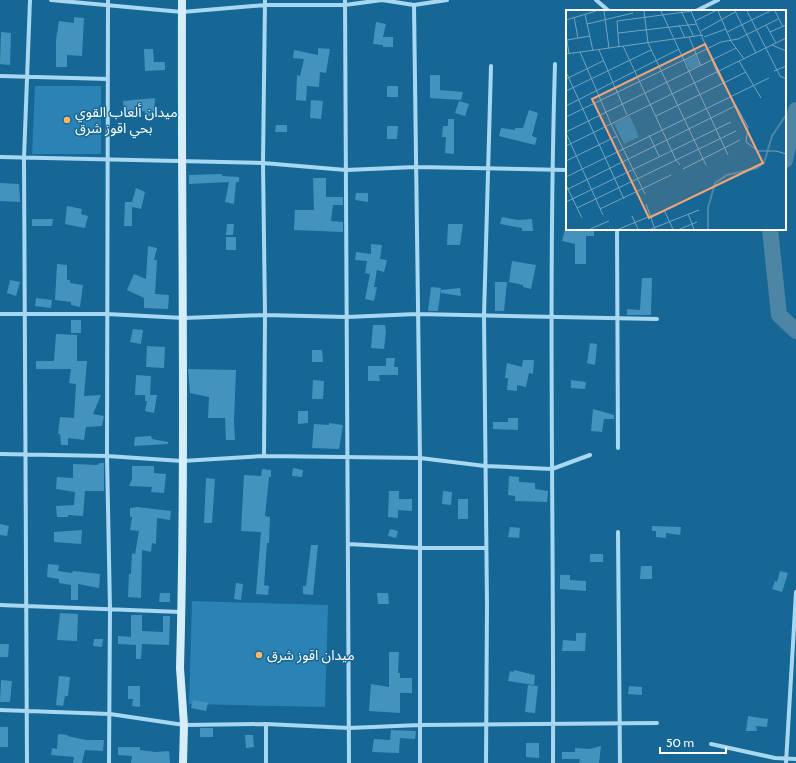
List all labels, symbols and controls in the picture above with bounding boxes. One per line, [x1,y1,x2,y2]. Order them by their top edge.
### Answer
inset map [566,10,786,230]
place label: ميدان ألعاب القوي بحي اقوز شرق [75,103,178,139]
marker: ميدان ألعاب القوي بحي اقوز شرق [62,115,72,125]
place label: ميدان اقوز شرق [267,646,355,664]
marker: ميدان اقوز شرق [254,650,264,660]
scale bar [660,729,726,755]
text: 50 m [666,735,694,750]

